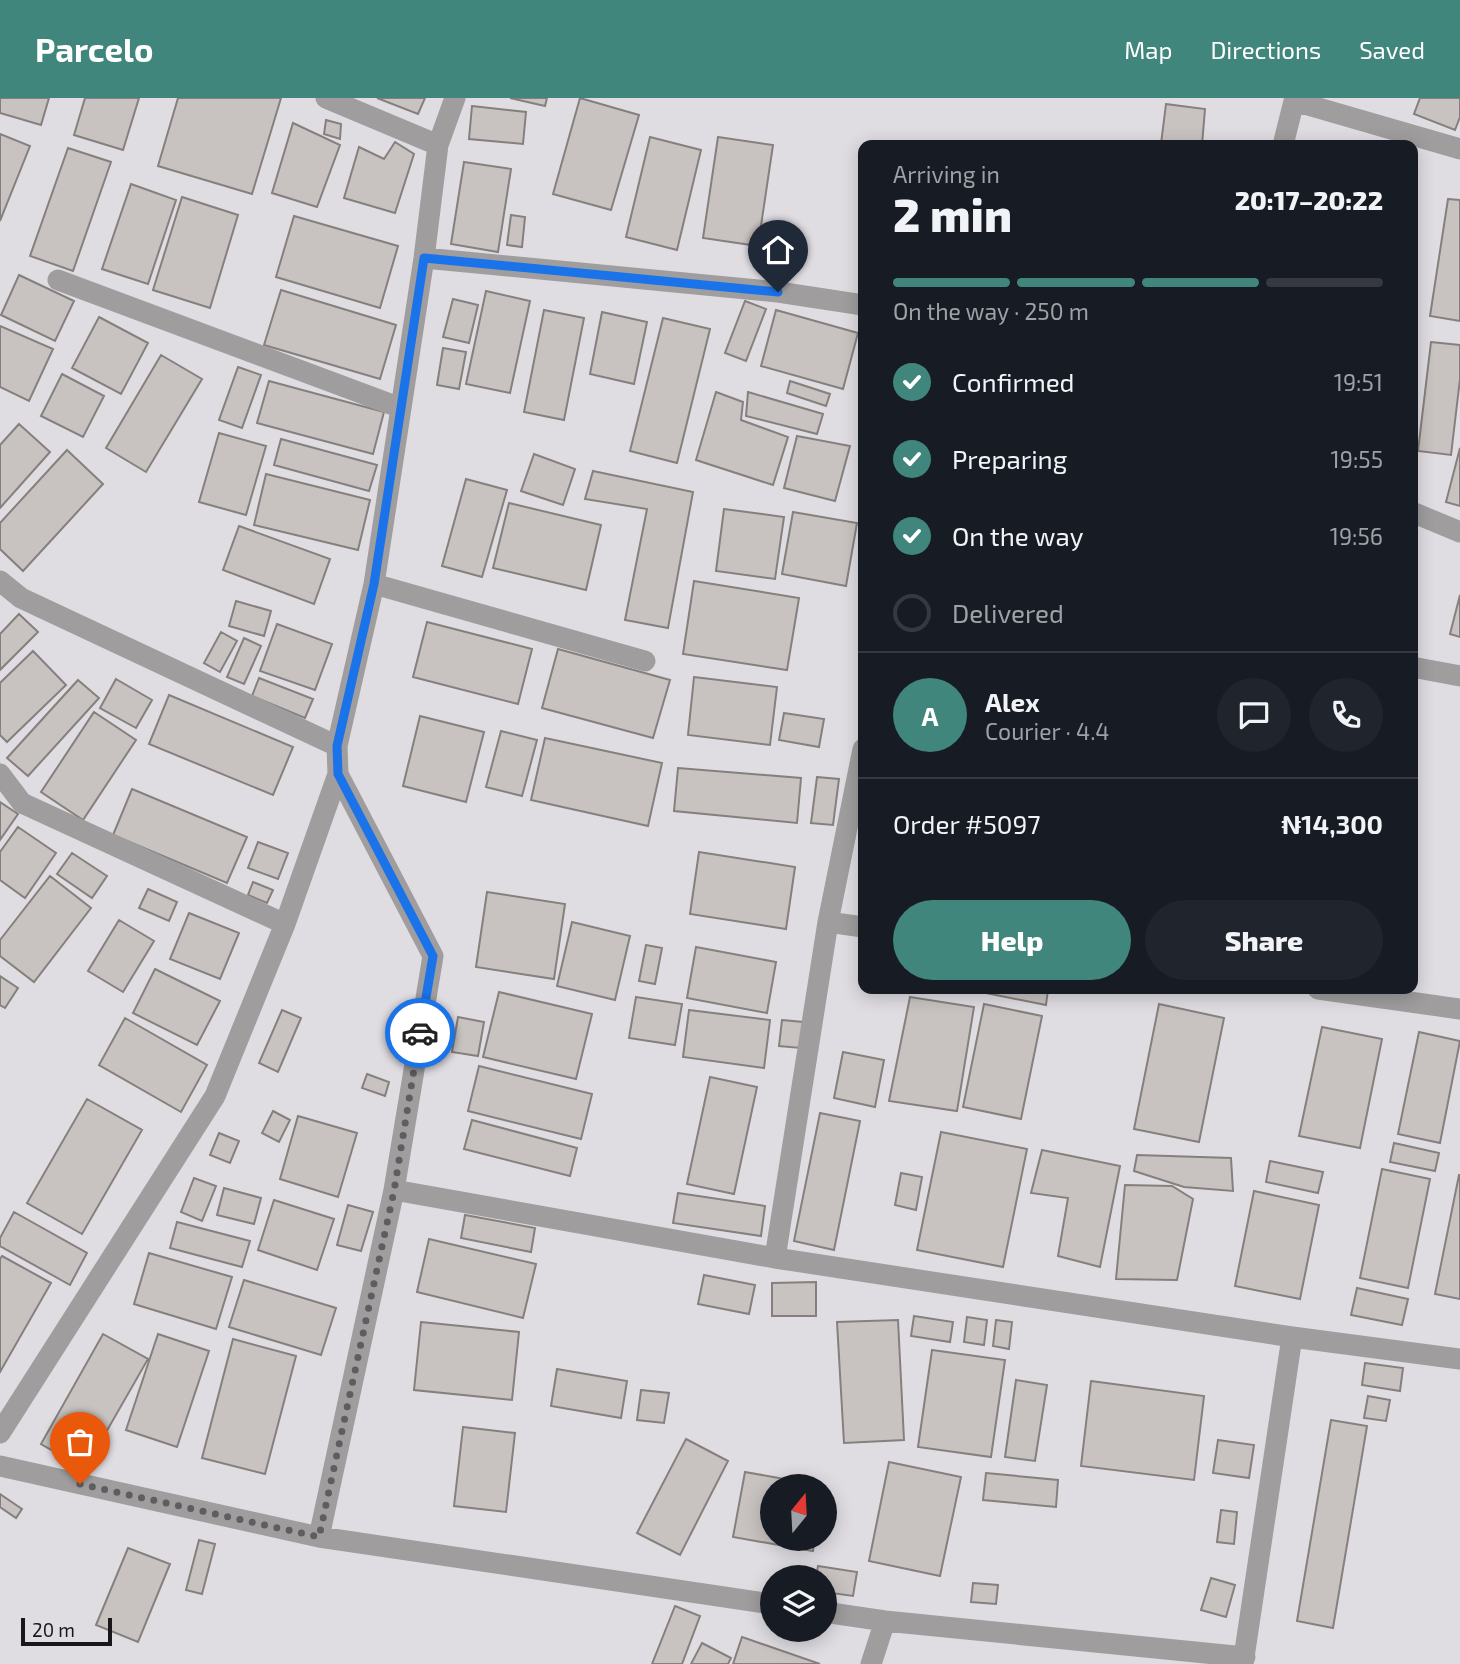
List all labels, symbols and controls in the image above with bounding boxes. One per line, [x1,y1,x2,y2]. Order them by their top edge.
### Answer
text: Parcelo [35,29,153,69]
text: Map [1124,35,1172,64]
text: Directions [1210,35,1321,64]
text: Saved [1359,35,1425,64]
text: Arriving in [893,160,1000,188]
text: 20:17–20:22 [1235,184,1383,215]
text: 2 min [893,186,1012,241]
pin [748,220,808,292]
icon: home [759,231,797,269]
text: On the way · 250 m [893,297,1089,325]
icon: check [893,363,931,401]
text: Confirmed [952,366,1075,397]
text: 19:51 [1334,368,1383,396]
icon: check [893,440,931,478]
text: Preparing [952,443,1067,474]
text: 19:55 [1331,445,1383,473]
icon: check [893,517,931,555]
text: On the way [952,520,1083,551]
text: 19:56 [1330,522,1383,550]
text: Delivered [952,597,1064,628]
button: chat [1217,678,1291,752]
button: phone [1309,678,1383,752]
text: Alex [985,686,1040,717]
text: A [922,700,938,731]
text: Courier · 4.4 [985,717,1109,745]
text: Order #5097 [893,808,1041,839]
text: ₦14,300 [1281,808,1383,839]
button: Help [893,900,1131,980]
button: Share [1145,900,1383,980]
courier [385,998,455,1068]
icon: car [401,1014,439,1052]
pin [50,1412,110,1484]
icon: bag [61,1423,99,1461]
north arrow [760,1474,836,1550]
map controls [760,1474,837,1642]
button: layers [760,1565,837,1642]
scale bar [21,1615,112,1647]
text: 20 m [32,1618,75,1641]

